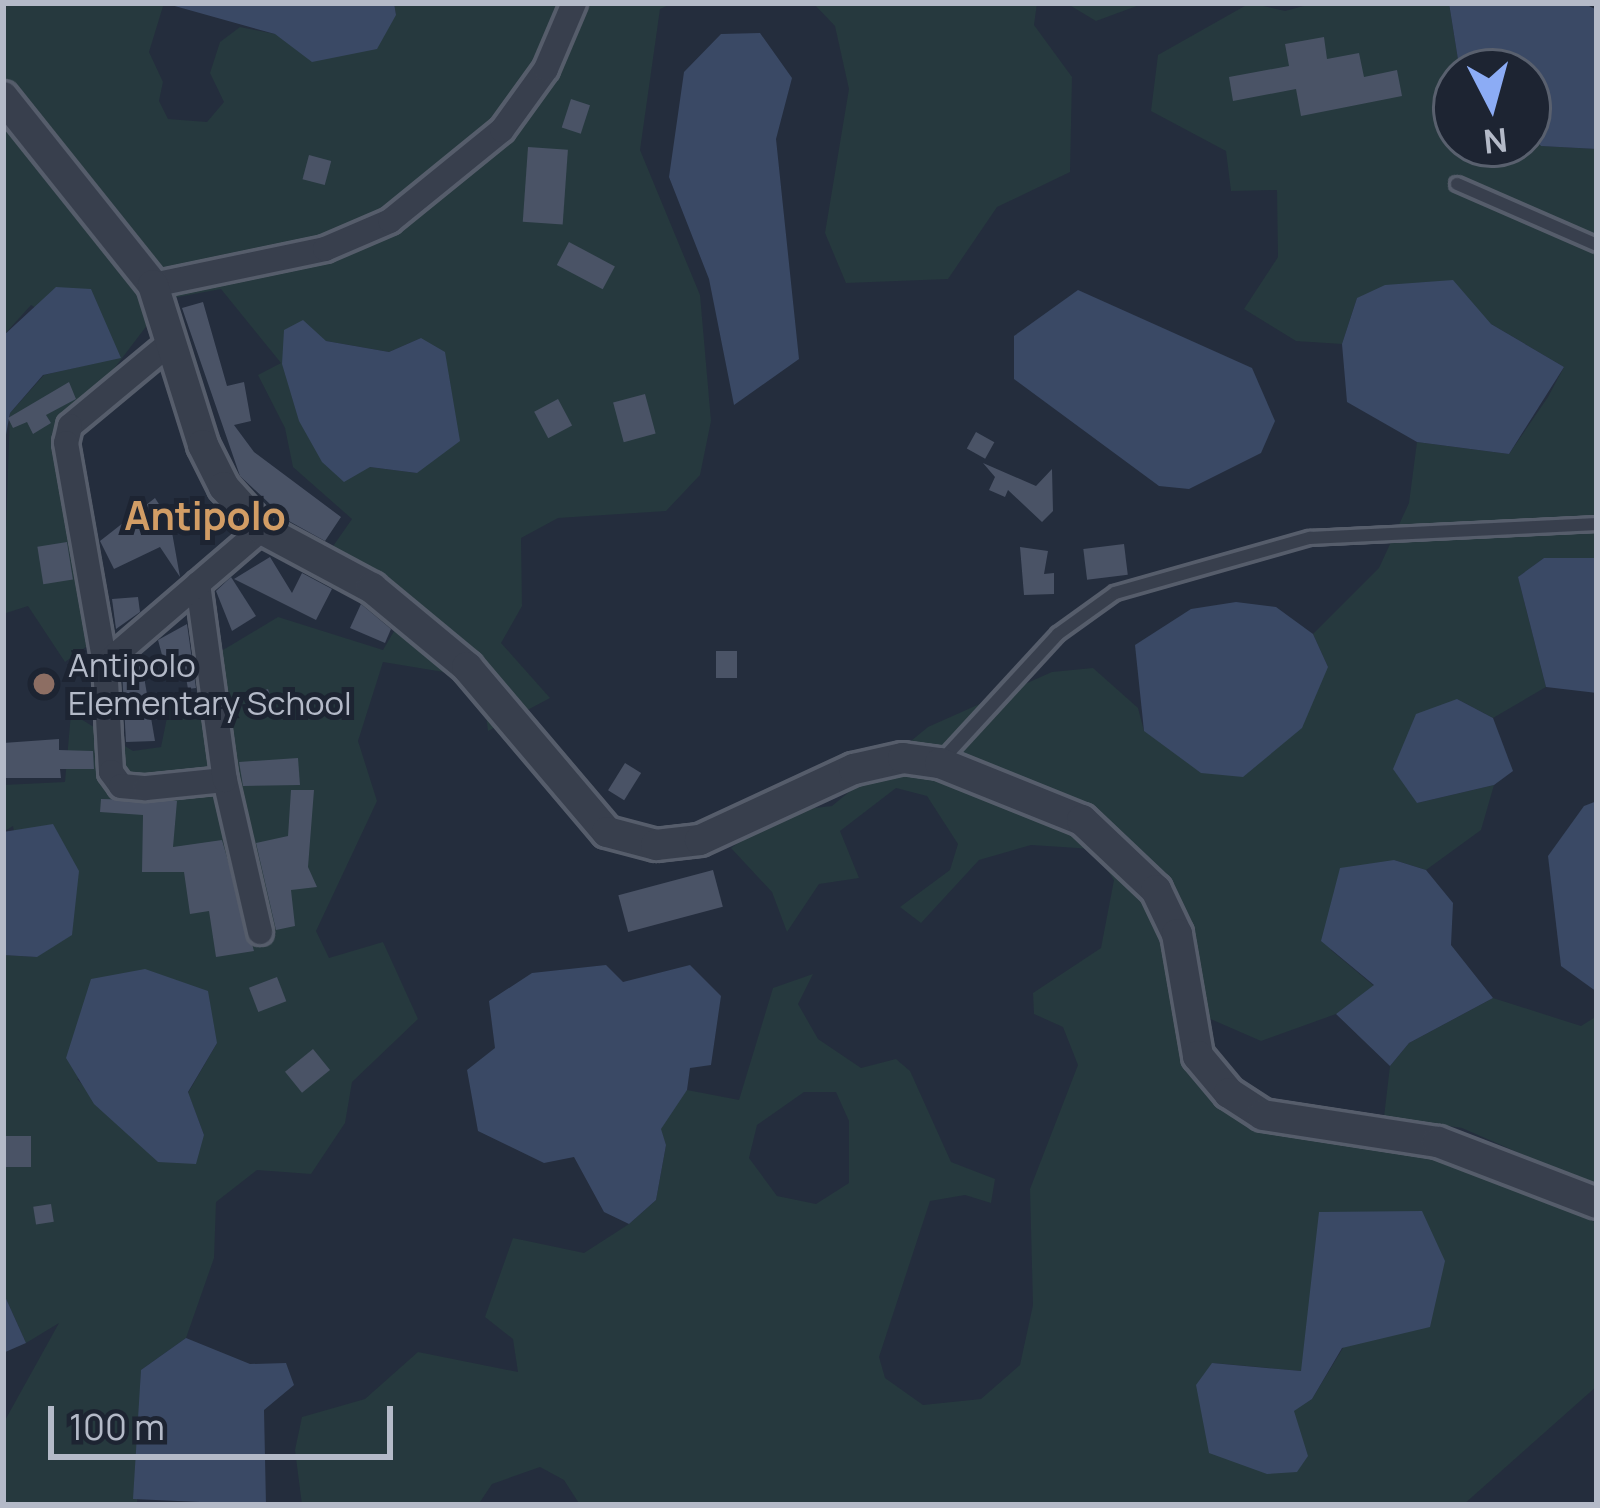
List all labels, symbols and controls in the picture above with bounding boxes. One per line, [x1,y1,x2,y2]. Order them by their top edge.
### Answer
north arrow [1432,48,1552,168]
text: N [1481,118,1510,165]
district label: Antipolo [124,492,286,538]
place label: Antipolo Elementary School [68,645,352,723]
marker: Antipolo Elementary School [31,671,57,697]
scale bar [54,1382,399,1456]
text: 100 m [69,1402,165,1451]

